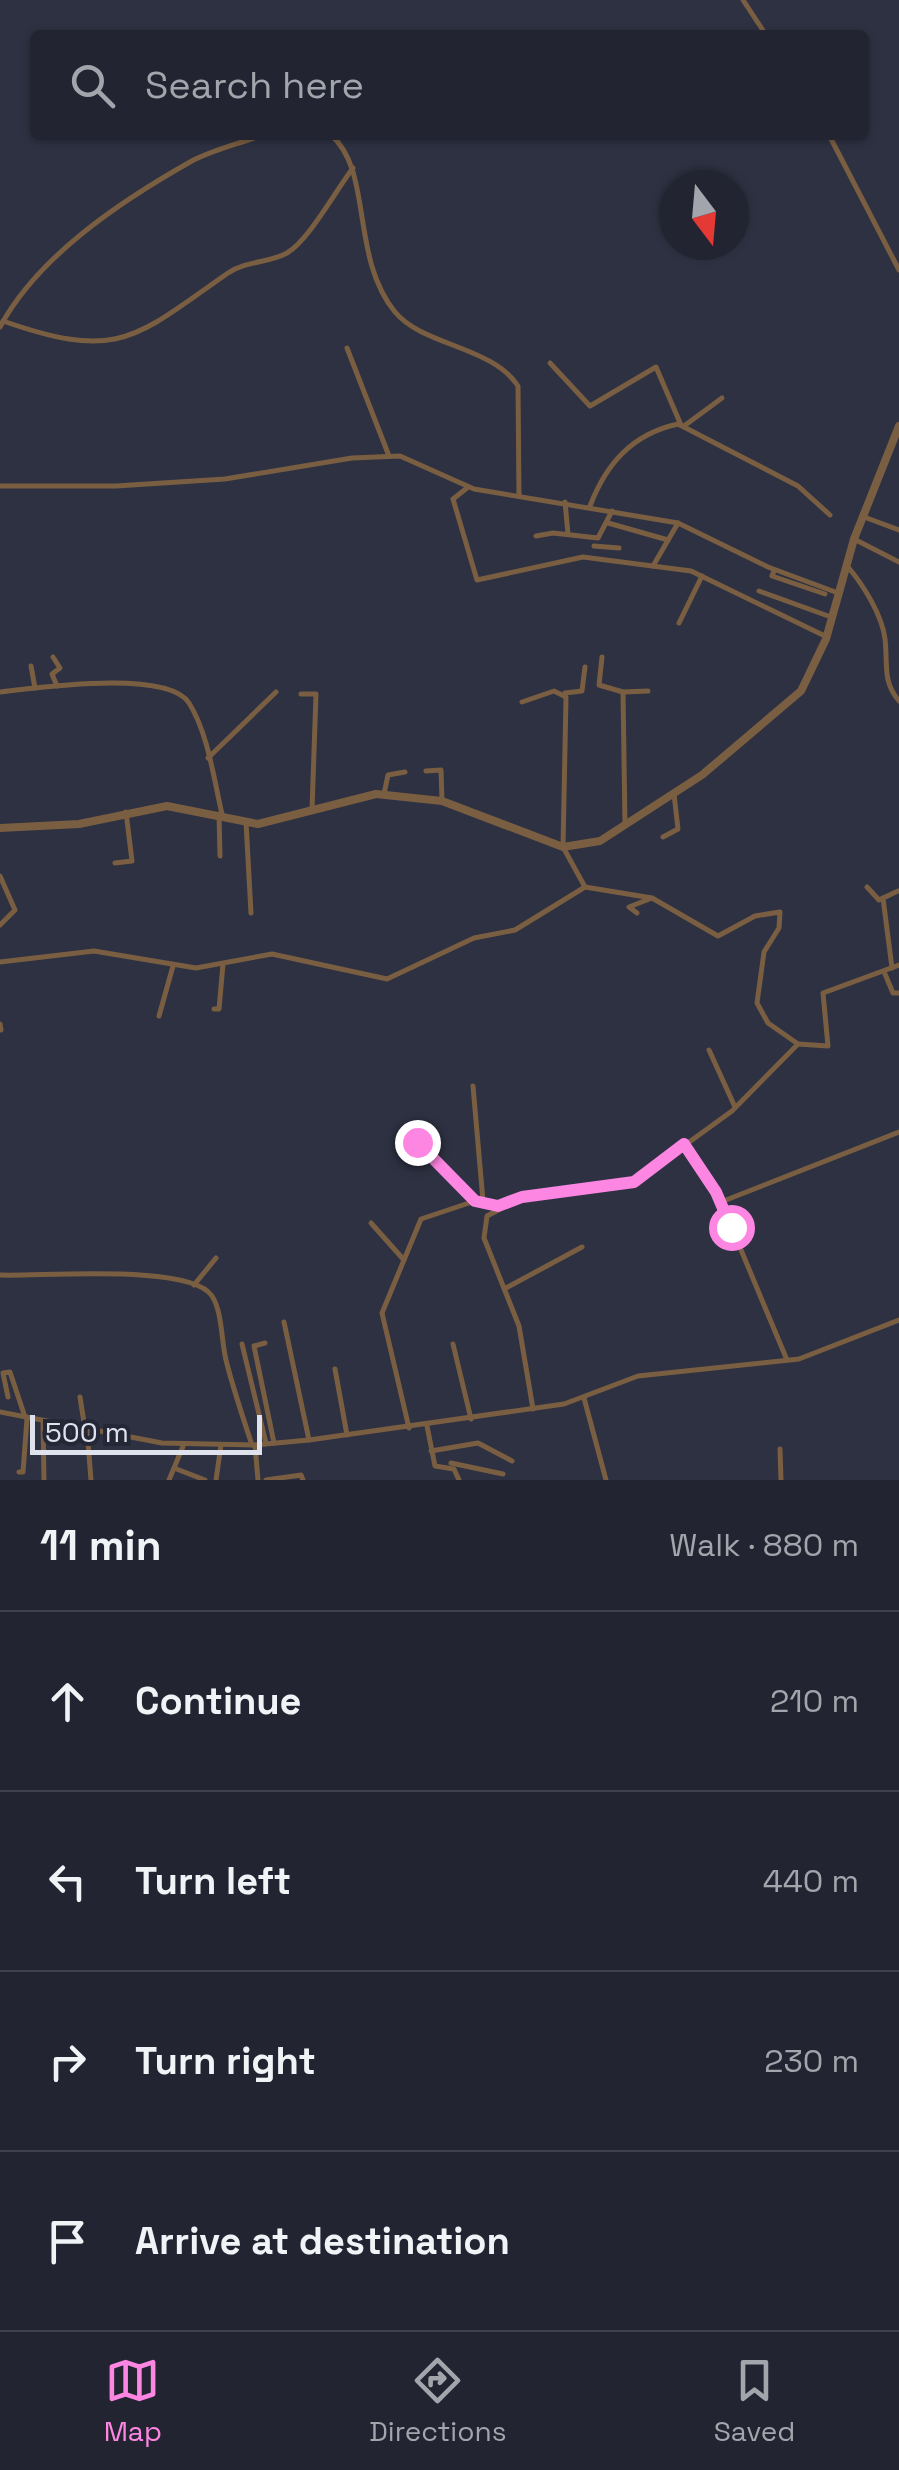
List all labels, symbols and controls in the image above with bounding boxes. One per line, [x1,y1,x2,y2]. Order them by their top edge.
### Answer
search box [30,30,869,140]
icon: search [65,58,120,113]
text: Search here [145,61,364,109]
north arrow [659,170,749,260]
route end [395,1120,441,1166]
route start [709,1205,755,1251]
scale bar [30,1410,262,1454]
text: 500 m [45,1414,129,1450]
text: 11 min [40,1519,162,1572]
text: Walk · 880 m [669,1525,859,1565]
icon: ahead [40,1674,95,1729]
text: Continue [135,1677,301,1725]
text: 210 m [770,1681,859,1721]
icon: left [40,1854,95,1909]
text: Turn left [135,1857,291,1905]
text: 440 m [763,1861,859,1901]
icon: right [40,2034,95,2089]
text: Turn right [135,2037,316,2085]
text: 230 m [764,2041,859,2081]
icon: arrive [40,2214,95,2269]
text: Arrive at destination [135,2217,510,2265]
tab: Map [104,2353,162,2449]
tab: Directions [369,2353,506,2449]
tab: Saved [714,2353,795,2449]

